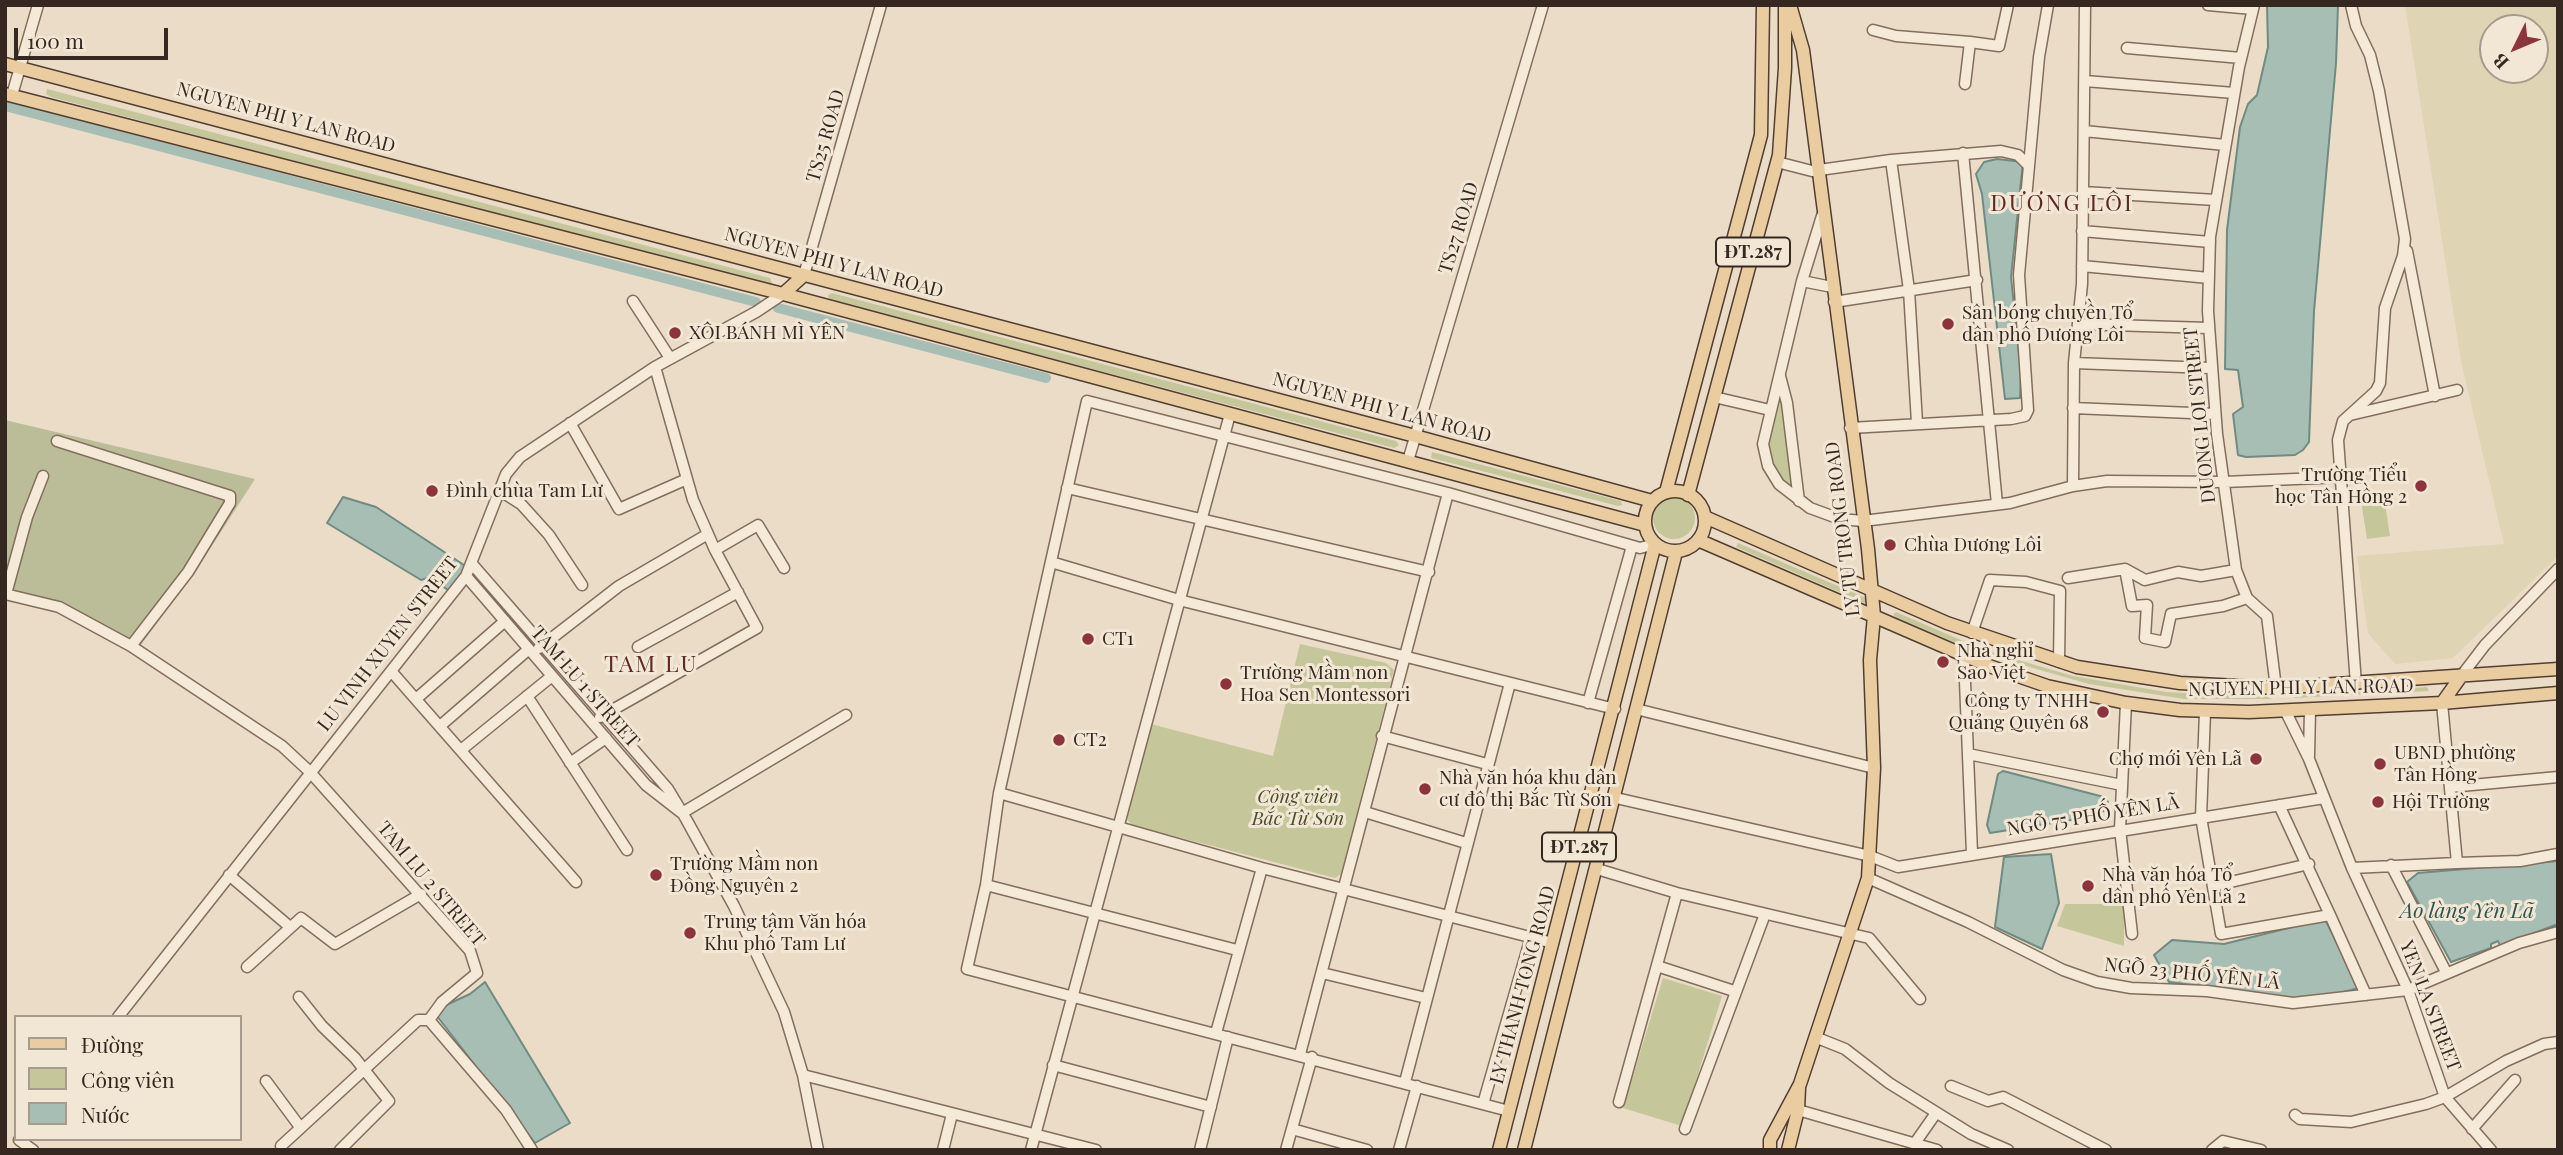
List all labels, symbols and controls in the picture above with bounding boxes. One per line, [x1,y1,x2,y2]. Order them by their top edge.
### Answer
scale bar [18,14,172,58]
north arrow [2479,14,2549,84]
text: 100 m [27,26,84,54]
text: B [2486,48,2514,75]
street label: NGUYEN PHI Y LAN ROAD [174,78,398,158]
street label: TS25 ROAD [802,87,850,185]
street label: TS27 ROAD [1434,179,1484,277]
district label: DƯƠNG LÔI [1991,190,2133,218]
street label: NGUYEN PHI Y LAN ROAD [722,223,946,303]
road number: ĐT.287 [1716,238,1790,266]
place label: Sân bóng chuyền Tổ dân phố Dương Lôi [1962,302,2133,346]
marker: Sân bóng chuyền Tổ dân phố Dương Lôi [1940,316,1956,332]
place label: XÔI BÁNH MÌ YÊN [689,322,845,344]
marker: XÔI BÁNH MÌ YÊN [667,325,683,341]
street label: DUONG LOI STREET [2179,326,2221,504]
street label: NGUYEN PHI Y LAN ROAD [1270,368,1494,448]
street label: LY TU TRONG ROAD [1821,440,1865,618]
place label: Trường Tiểu học Tân Hồng 2 [2275,464,2407,508]
marker: Trường Tiểu học Tân Hồng 2 [2413,478,2429,494]
place label: Đình chùa Tam Lư [446,480,603,502]
marker: Đình chùa Tam Lư [424,483,440,499]
place label: Chùa Dương Lôi [1904,534,2042,556]
marker: Chùa Dương Lôi [1882,537,1898,553]
street label: LU VINH XUYEN STREET [313,552,463,736]
street label: TAM LU 1 STREET [526,622,644,752]
place label: CT1 [1102,628,1134,650]
marker: CT1 [1080,631,1096,647]
place label: Nhà nghỉ Sao Việt [1957,640,2033,684]
district label: TAM LU [605,651,697,679]
marker: Nhà nghỉ Sao Việt [1935,654,1951,670]
place label: Trường Mầm non Hoa Sen Montessori [1240,662,1410,706]
street label: NGUYEN PHI Y LAN ROAD [2188,675,2414,701]
marker: Trường Mầm non Hoa Sen Montessori [1218,676,1234,692]
place label: Công ty TNHH Quảng Quyên 68 [1949,690,2089,734]
marker: Công ty TNHH Quảng Quyên 68 [2095,704,2111,720]
place label: CT2 [1073,729,1107,751]
marker: CT2 [1051,732,1067,748]
place label: UBND phường Tân Hồng [2394,742,2515,786]
place label: Chợ mới Yên Lã [2109,748,2242,770]
marker: Chợ mới Yên Lã [2248,751,2264,767]
marker: UBND phường Tân Hồng [2372,756,2388,772]
place label: Nhà văn hóa khu dân cư đô thị Bắc Từ Sơn [1439,767,1617,811]
marker: Nhà văn hóa khu dân cư đô thị Bắc Từ Sơn [1417,781,1433,797]
park label: Công viên Bắc Từ Sơn [1252,786,1344,830]
street label: NGÕ 75 PHỐ YÊN LÃ [2005,791,2181,841]
place label: Hội Trường [2392,791,2490,813]
marker: Hội Trường [2370,794,2386,810]
street label: TAM LU 2 STREET [372,817,490,951]
road number: ĐT.287 [1542,832,1616,862]
place label: Trường Mầm non Đồng Nguyên 2 [670,853,818,897]
place label: Nhà văn hóa Tổ dân phố Yên Lã 2 [2102,864,2246,908]
marker: Trường Mầm non Đồng Nguyên 2 [648,867,664,883]
marker: Nhà văn hóa Tổ dân phố Yên Lã 2 [2080,878,2096,894]
street label: LY THANH TONG ROAD [1486,883,1560,1087]
water label: Ao làng Yên Lã [2400,898,2534,924]
place label: Trung tâm Văn hóa Khu phố Tam Lư [704,911,866,955]
marker: Trung tâm Văn hóa Khu phố Tam Lư [682,925,698,941]
street label: YEN LA STREET [2395,937,2465,1075]
street label: NGÕ 23 PHỐ YÊN LÃ [2103,953,2281,995]
legend [14,1015,242,1141]
text: Đường [81,1030,143,1058]
text: Công viên [81,1065,175,1093]
text: Nước [81,1100,129,1128]

